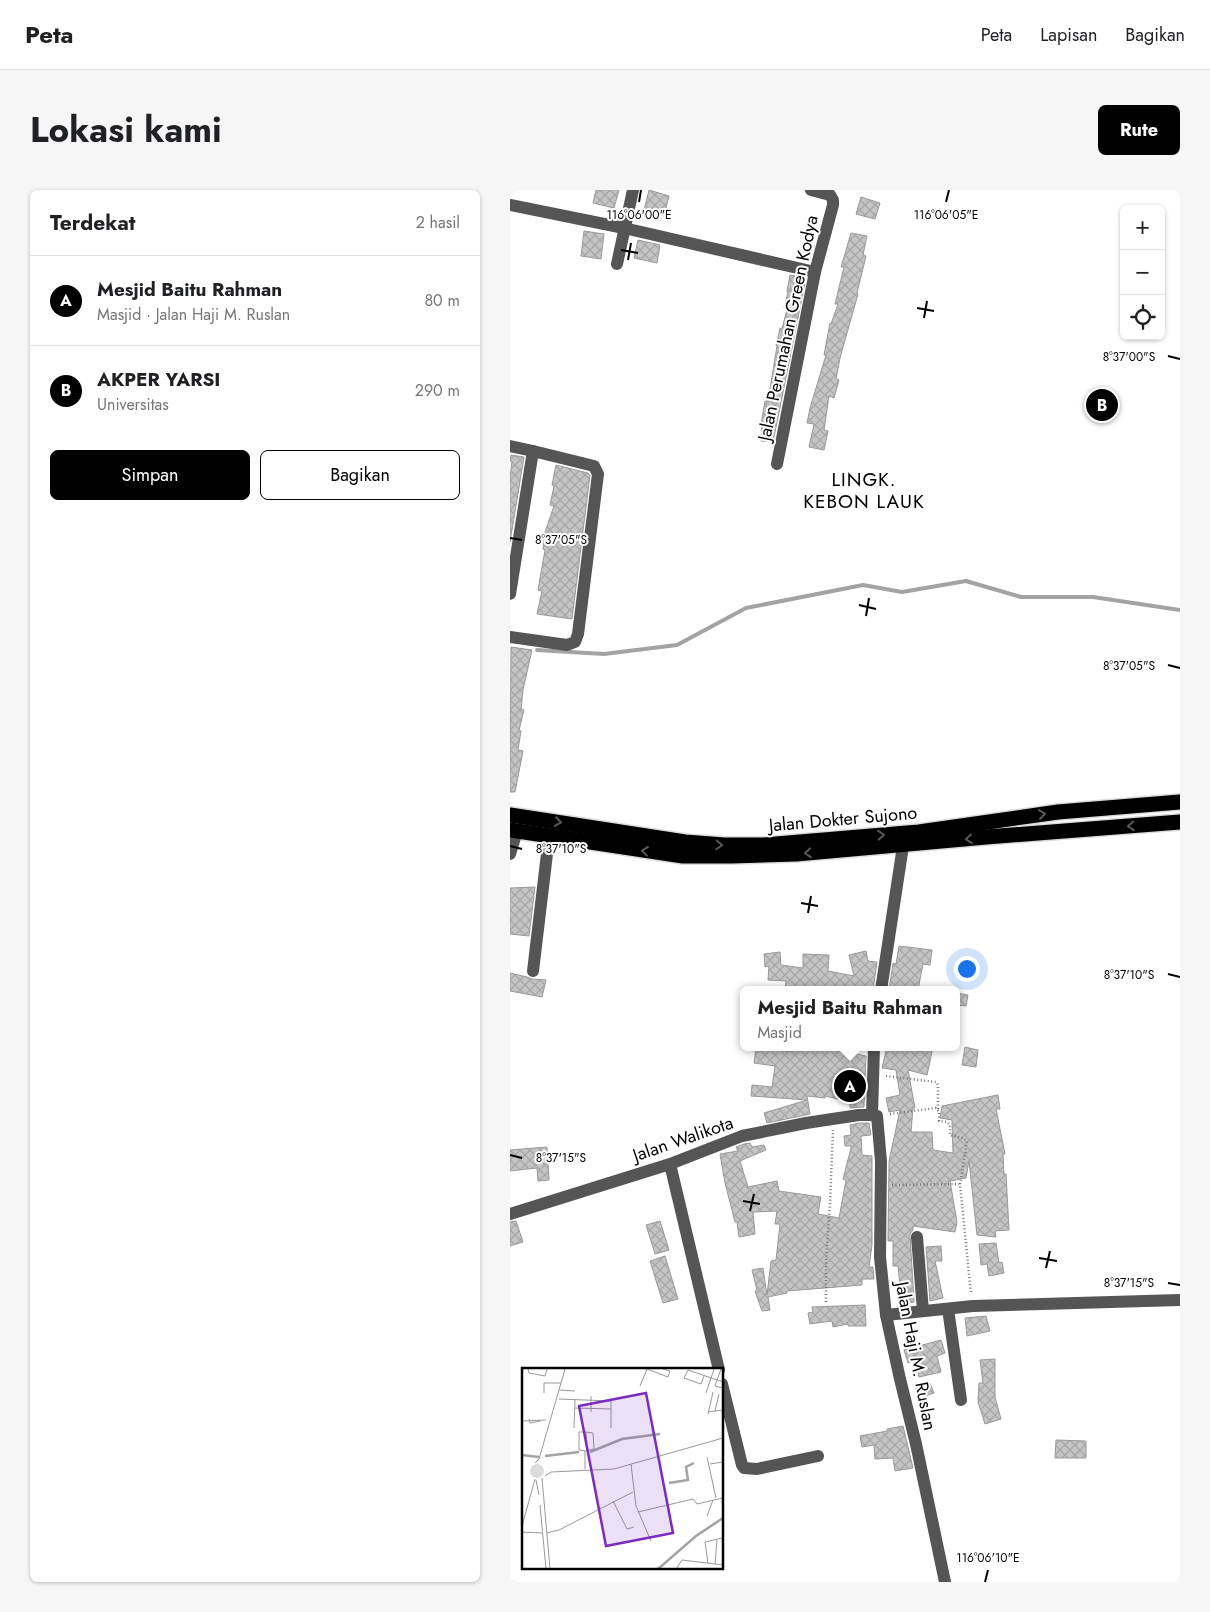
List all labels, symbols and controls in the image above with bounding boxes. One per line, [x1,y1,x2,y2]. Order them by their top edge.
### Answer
text: Peta [25,17,74,52]
text: Peta [981,22,1012,48]
text: Lapisan [1040,22,1097,48]
text: Bagikan [1125,22,1185,48]
text: Lokasi kami [30,105,222,155]
button: Rute [1098,105,1180,155]
map controls [1120,205,1165,340]
button: + [1120,205,1165,250]
text: 116°06'00"E [606,206,672,224]
text: 116°06'05"E [914,206,978,224]
text: Terdekat [50,208,135,238]
text: 2 hasil [416,211,460,234]
street label: Jalan Perumahan Green Kodya [751,213,825,445]
button: − [1120,250,1165,295]
text: Mesjid Baitu Rahman [97,276,282,303]
text: A [60,289,72,312]
text: 80 m [424,289,460,312]
button: locate [1120,295,1165,340]
text: Masjid · Jalan Haji M. Ruslan [97,303,290,326]
text: 8°37'00"S [1103,348,1156,366]
text: AKPER YARSI [97,366,220,393]
text: B [61,379,71,402]
text: 290 m [415,379,460,402]
pin: B [1086,386,1118,424]
text: Universitas [97,393,169,416]
button: Simpan [50,450,250,500]
button: Bagikan [260,450,460,500]
district label: LINGK. KEBON LAUK [803,466,925,515]
text: 8°37'05"S [535,531,587,549]
text: 8°37'05"S [1103,657,1155,675]
street label: Jalan Dokter Sujono [766,800,918,839]
one-way arrow [1038,810,1046,820]
one-way arrow [554,817,563,827]
one-way arrow [1127,820,1135,831]
one-way arrow [877,830,885,841]
one-way arrow [965,833,973,844]
one-way arrow [715,839,723,850]
text: 8°37'10"S [536,840,587,858]
one-way arrow [641,846,649,857]
one-way arrow [803,848,811,859]
your location [954,956,980,982]
text: 8°37'10"S [1104,966,1155,984]
popup [740,986,960,1051]
text: Mesjid Baitu Rahman [757,994,943,1021]
text: Masjid [757,1021,802,1044]
pin: A [834,1067,866,1105]
street label: Jalan Walikota [627,1110,737,1169]
text: 8°37'15"S [536,1149,587,1167]
text: 8°37'15"S [1104,1274,1155,1292]
street label: Jalan Haji M. Ruslan [888,1277,943,1433]
inset map [522,1368,724,1570]
text: 116°06'10"E [956,1549,1020,1567]

